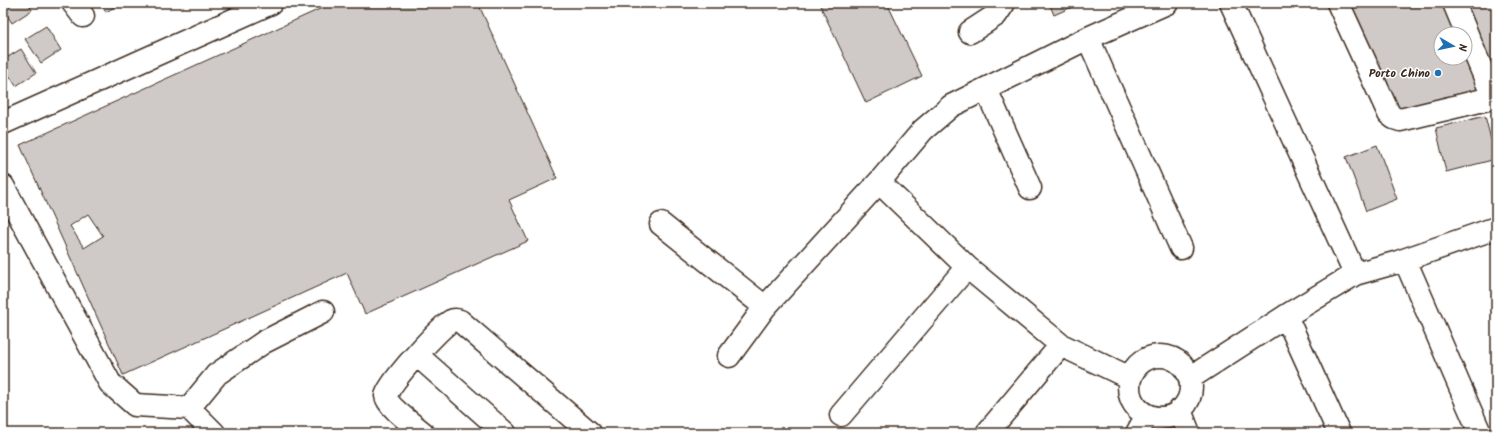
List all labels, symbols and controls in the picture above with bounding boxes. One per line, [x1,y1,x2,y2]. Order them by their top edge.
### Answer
north arrow [1433,26,1473,66]
text: N [1452,43,1471,52]
place label: Porto Chino [1369,64,1431,83]
marker: Porto Chino [1433,68,1443,78]

